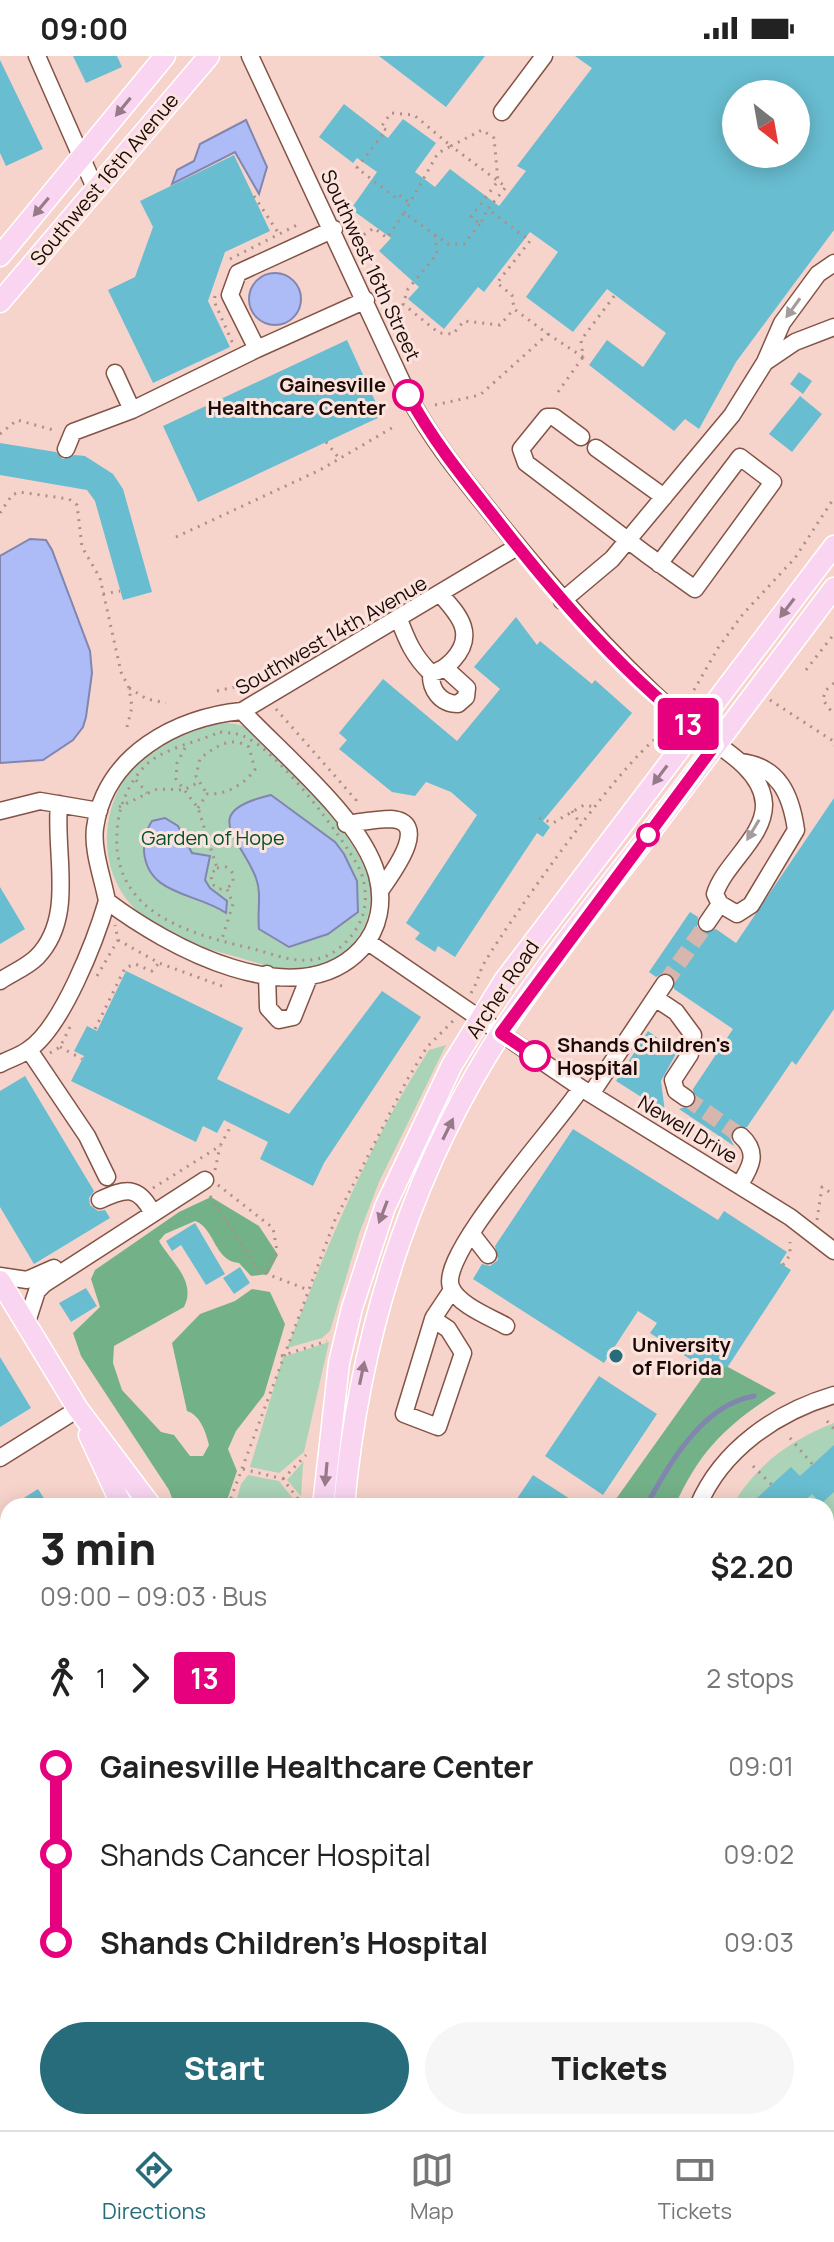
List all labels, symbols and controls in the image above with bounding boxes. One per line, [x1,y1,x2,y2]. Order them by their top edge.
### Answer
text: 09:00 [40,8,128,49]
north arrow [722,80,810,168]
map controls [722,80,810,168]
street label: Southwest 16th Avenue [24,87,184,271]
one-way arrow [115,97,132,117]
street label: Southwest 16th Street [315,165,427,365]
one-way arrow [33,196,50,216]
one-way arrow [786,297,802,318]
place label: Gainesville Healthcare Center [208,371,386,421]
marker: Gainesville Healthcare Center [393,380,423,410]
street label: Southwest 14th Avenue [230,569,432,701]
one-way arrow [779,598,795,618]
line badge: 13 [652,698,724,750]
text: 13 [674,705,702,743]
one-way arrow [653,765,669,785]
one-way arrow [746,819,760,841]
park label: Garden of Hope [141,824,285,851]
unlabelled marker [637,824,659,846]
street label: Archer Road [459,935,545,1043]
place label: Shands Children's Hospital [557,1031,730,1081]
marker: Shands Children's Hospital [520,1041,550,1071]
street label: Newell Drive [633,1089,743,1169]
one-way arrow [441,1117,455,1140]
one-way arrow [376,1200,389,1224]
place label: University of Florida [632,1331,732,1381]
marker: University of Florida [607,1347,625,1365]
one-way arrow [356,1361,369,1386]
one-way arrow [319,1462,332,1487]
text: 3 min [40,1518,156,1578]
text: $2.20 [711,1546,794,1587]
text: 09:00 – 09:03 · Bus [40,1578,267,1614]
icon: walk [40,1656,84,1700]
icon: forward [118,1656,162,1700]
text: 13 [190,1659,219,1697]
text: 1 [96,1660,106,1696]
text: 2 stops [706,1660,794,1696]
text: Gainesville Healthcare Center [100,1746,533,1787]
text: 09:01 [728,1748,794,1784]
text: Shands Cancer Hospital [100,1834,431,1875]
text: 09:02 [724,1836,794,1872]
text: Shands Children's Hospital [100,1922,488,1963]
text: 09:03 [724,1924,794,1960]
button: Start [40,2022,409,2114]
button: Tickets [425,2022,794,2114]
tab: Directions [102,2148,206,2226]
tab: Map [410,2148,454,2226]
tab: Tickets [658,2148,732,2226]

